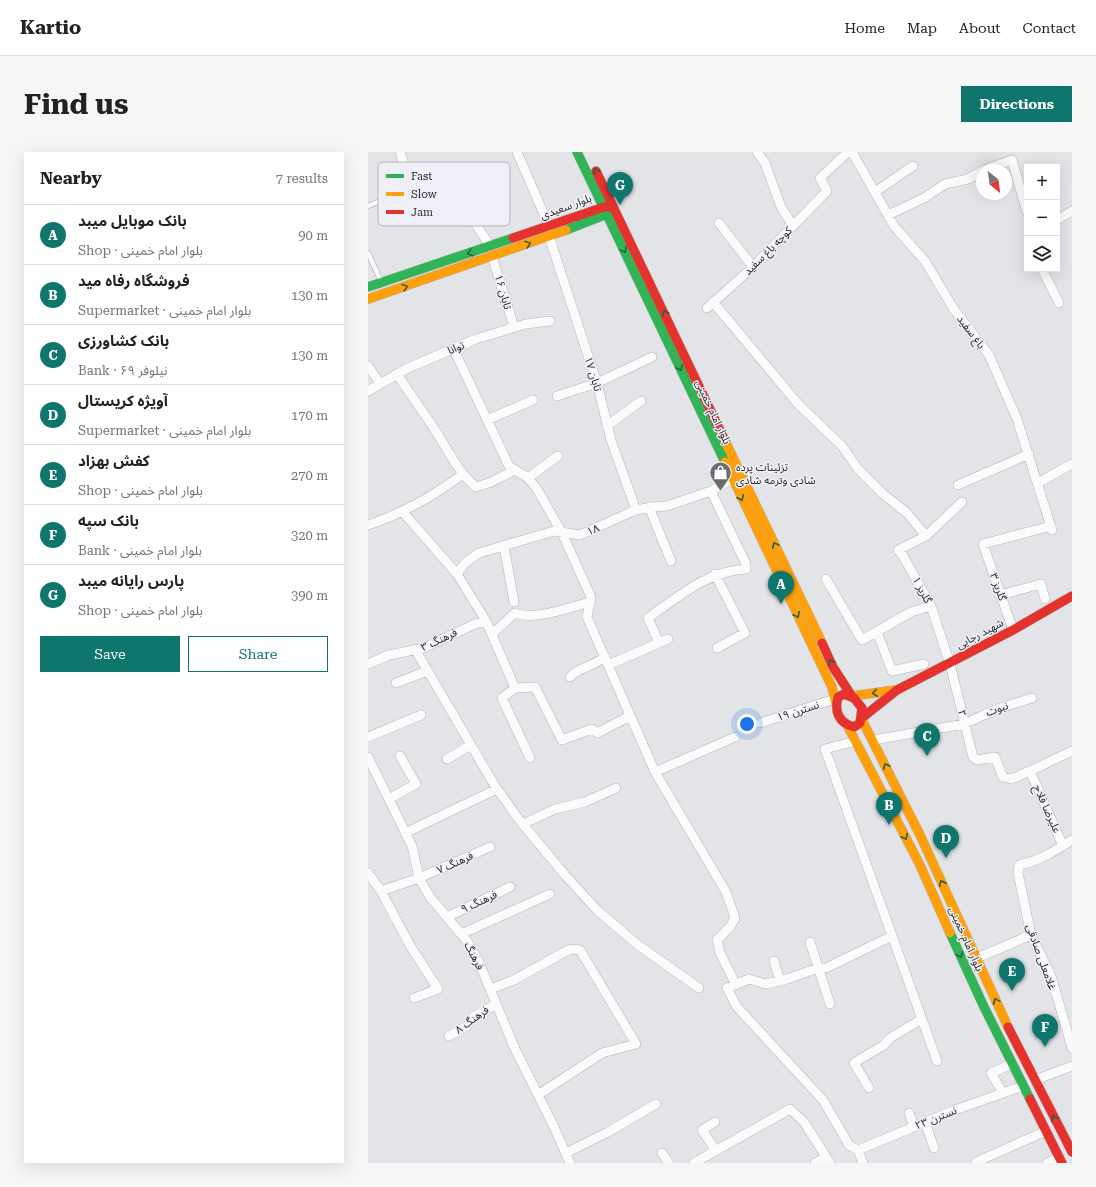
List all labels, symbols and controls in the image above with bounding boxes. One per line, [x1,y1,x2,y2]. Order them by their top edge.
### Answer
text: Kartio [20,16,81,39]
text: Home [844,20,885,36]
text: Map [907,20,937,36]
text: About [959,20,1001,36]
text: Contact [1023,20,1076,36]
button: Directions [961,86,1072,122]
text: Find us [24,88,128,121]
legend [378,162,510,226]
north arrow [976,164,1012,200]
map controls [1024,164,1060,272]
button: + [1024,164,1060,200]
text: Nearby [40,168,102,188]
one-way arrow [593,168,601,175]
text: Fast [411,170,432,183]
text: 7 results [276,171,328,186]
pin: G [607,172,633,205]
text: Slow [411,188,438,201]
street label: بلوار سعیدی [539,192,593,222]
button: − [1024,200,1060,236]
text: Jam [411,206,433,219]
text: بانک موبایل میبد [78,212,187,230]
street label: کوچه باغ سفید [741,224,796,279]
text: A [48,228,58,243]
text: 90 m [298,228,328,243]
button: layers [1024,236,1060,272]
one-way arrow [524,240,531,249]
text: Shop · بلوار امام خمینی [78,243,203,258]
one-way arrow [619,246,627,254]
one-way arrow [467,248,474,257]
text: فروشگاه رفاه مید [78,272,190,290]
street label: تابان ۱۶ [492,273,514,311]
one-way arrow [401,283,408,291]
text: B [48,288,58,303]
text: 130 m [291,288,328,303]
text: Supermarket · بلوار امام خمینی [78,303,251,318]
one-way arrow [662,310,670,318]
street label: باغ سفید [953,313,988,352]
text: بانک کشاورزی [78,332,169,350]
street label: توانا [446,339,466,357]
text: C [48,348,58,363]
text: 130 m [291,348,328,363]
street label: تابان ۱۷ [582,355,604,393]
text: Bank · نیلوفر ۶۹ [78,363,168,378]
one-way arrow [675,364,683,371]
street label: بلوار امام خمینی [692,378,734,447]
text: آویژه کریستال [78,392,168,410]
text: D [48,408,58,423]
text: 170 m [291,408,328,423]
text: Supermarket · بلوار امام خمینی [78,423,251,438]
text: کفش بهزاد [78,452,150,470]
shop icon: تزئینات پرده شادی وترمه شادی [707,460,733,493]
place label: تزئینات پرده شادی وترمه شادی [736,461,816,487]
text: E [49,468,57,483]
text: 270 m [291,468,328,483]
text: Shop · بلوار امام خمینی [78,483,203,498]
one-way arrow [736,494,744,502]
text: بانک سپه [78,512,139,530]
street label: ۱۸ [585,521,602,538]
text: F [49,528,57,543]
text: 320 m [291,528,328,543]
one-way arrow [772,541,780,549]
text: Bank · بلوار امام خمینی [78,543,202,558]
pin: A [768,571,794,604]
street label: گلریز ۳ [987,571,1009,603]
text: پارس رایانه میبد [78,572,184,590]
street label: گلریز ۱ [910,574,935,606]
text: G [48,588,58,603]
text: 390 m [291,588,328,603]
text: Shop · بلوار امام خمینی [78,603,203,618]
one-way arrow [792,611,800,619]
street label: شهید رجایی [954,616,1006,652]
street label: فرهنگ ۳ [419,626,459,654]
button: Save [40,636,180,672]
button: Share [188,636,328,672]
one-way arrow [828,659,836,666]
one-way arrow [872,688,878,697]
street label: نسترن ۱۹ [775,698,821,724]
street label: نبوت [984,699,1010,719]
street label: ۲ [955,708,969,718]
your location [737,714,757,734]
pin: C [914,723,940,756]
one-way arrow [883,762,891,770]
street label: علیرضا فلاح [1030,783,1064,836]
pin: B [876,792,902,825]
pin: D [933,825,959,858]
one-way arrow [900,833,908,840]
street label: فرهنگ ۷ [435,849,475,877]
one-way arrow [939,880,947,887]
street label: فرهنگ ۹ [459,888,499,916]
street label: بلوار امام خمینی [945,905,986,974]
street label: غلامعلی صادقی [1023,922,1059,992]
street label: فرهنگ [461,940,487,972]
one-way arrow [955,950,963,958]
pin: E [999,958,1025,991]
one-way arrow [993,998,1001,1006]
street label: فرهنگ ۸ [453,1003,492,1037]
pin: F [1032,1014,1058,1047]
street label: نسترن ۲۳ [913,1104,959,1132]
one-way arrow [1051,1114,1059,1122]

